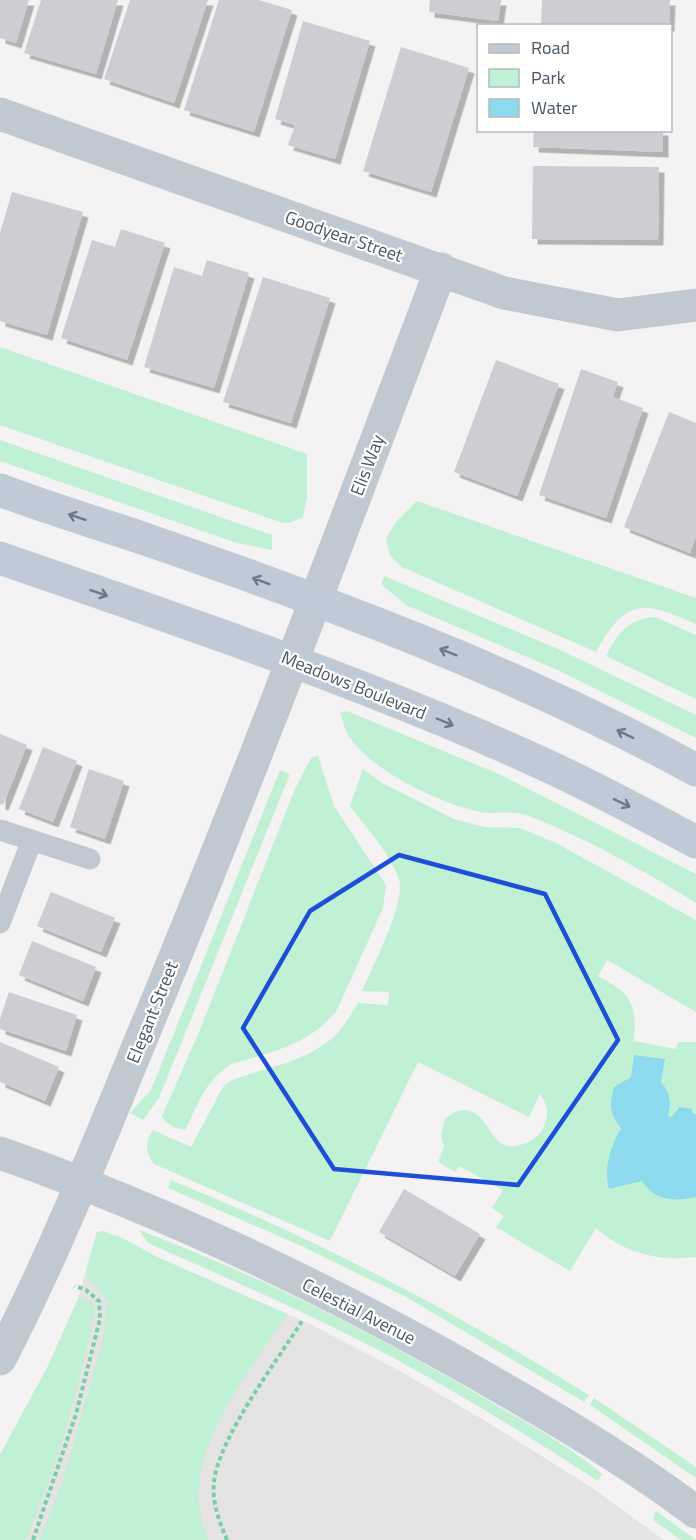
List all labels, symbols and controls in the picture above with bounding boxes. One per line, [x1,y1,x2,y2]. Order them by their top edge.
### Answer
legend [477,24,672,132]
text: Road [531,34,570,61]
text: Park [531,64,566,91]
text: Water [531,94,577,121]
street label: Goodyear Street [282,203,407,269]
street label: Elis Way [343,430,391,500]
one-way arrow [68,510,87,521]
one-way arrow [252,575,271,586]
one-way arrow [89,588,108,599]
street label: Meadows Boulevard [277,644,431,726]
one-way arrow [439,646,458,657]
one-way arrow [436,717,454,728]
one-way arrow [617,727,635,739]
one-way arrow [613,798,631,810]
street label: Elegant Street [119,956,185,1067]
street label: Celestial Avenue [298,1271,420,1351]

